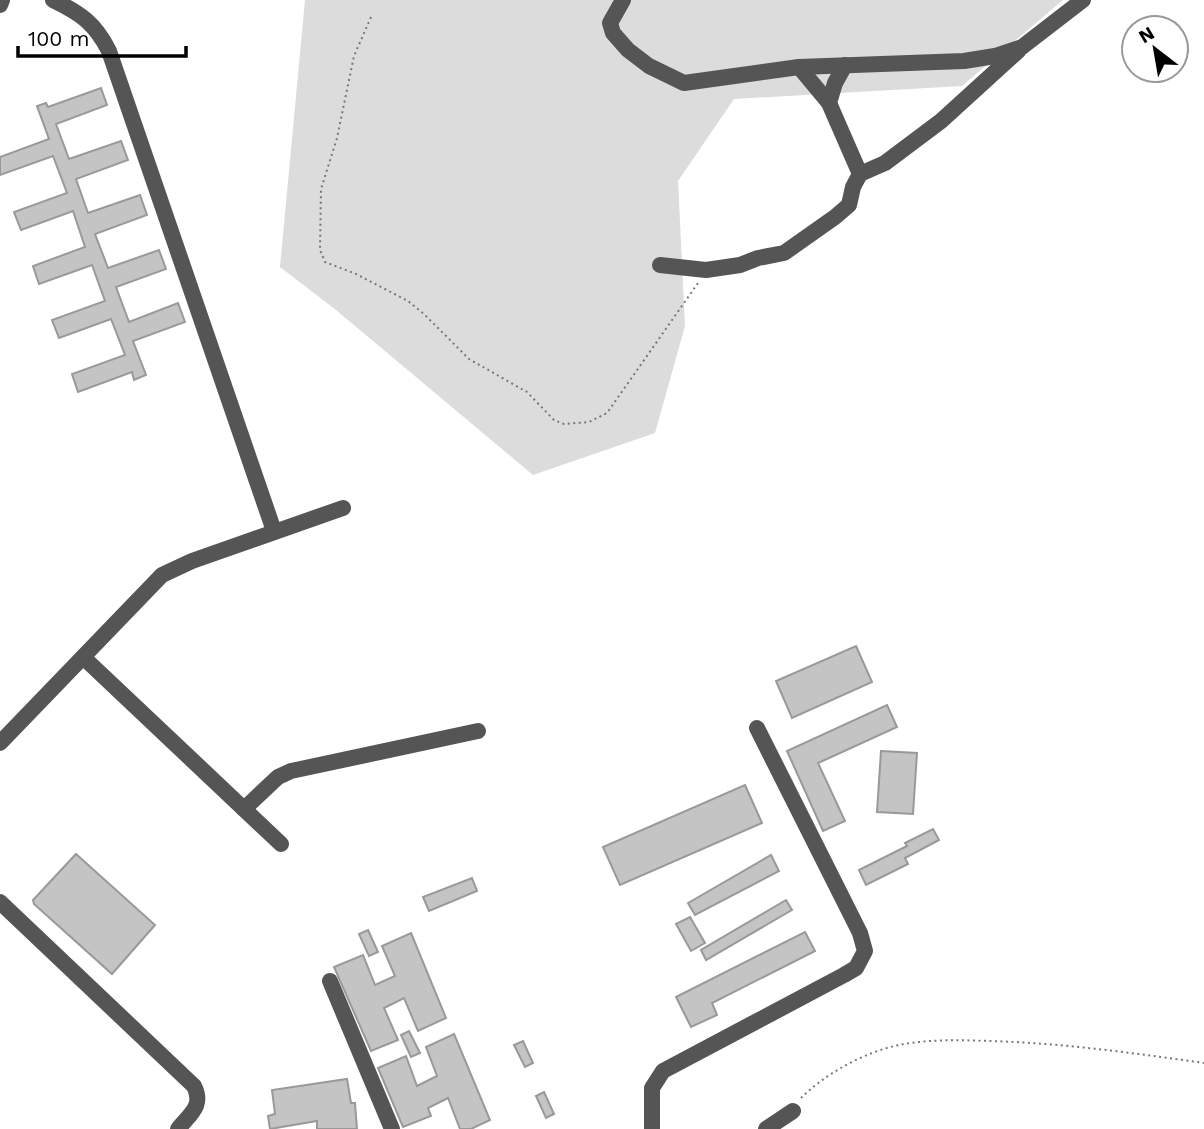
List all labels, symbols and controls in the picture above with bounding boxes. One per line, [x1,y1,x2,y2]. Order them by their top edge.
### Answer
scale bar [18,14,186,58]
north arrow [1120,14,1190,84]
text: N [1135,21,1158,48]
text: 100 m [28,26,90,51]

